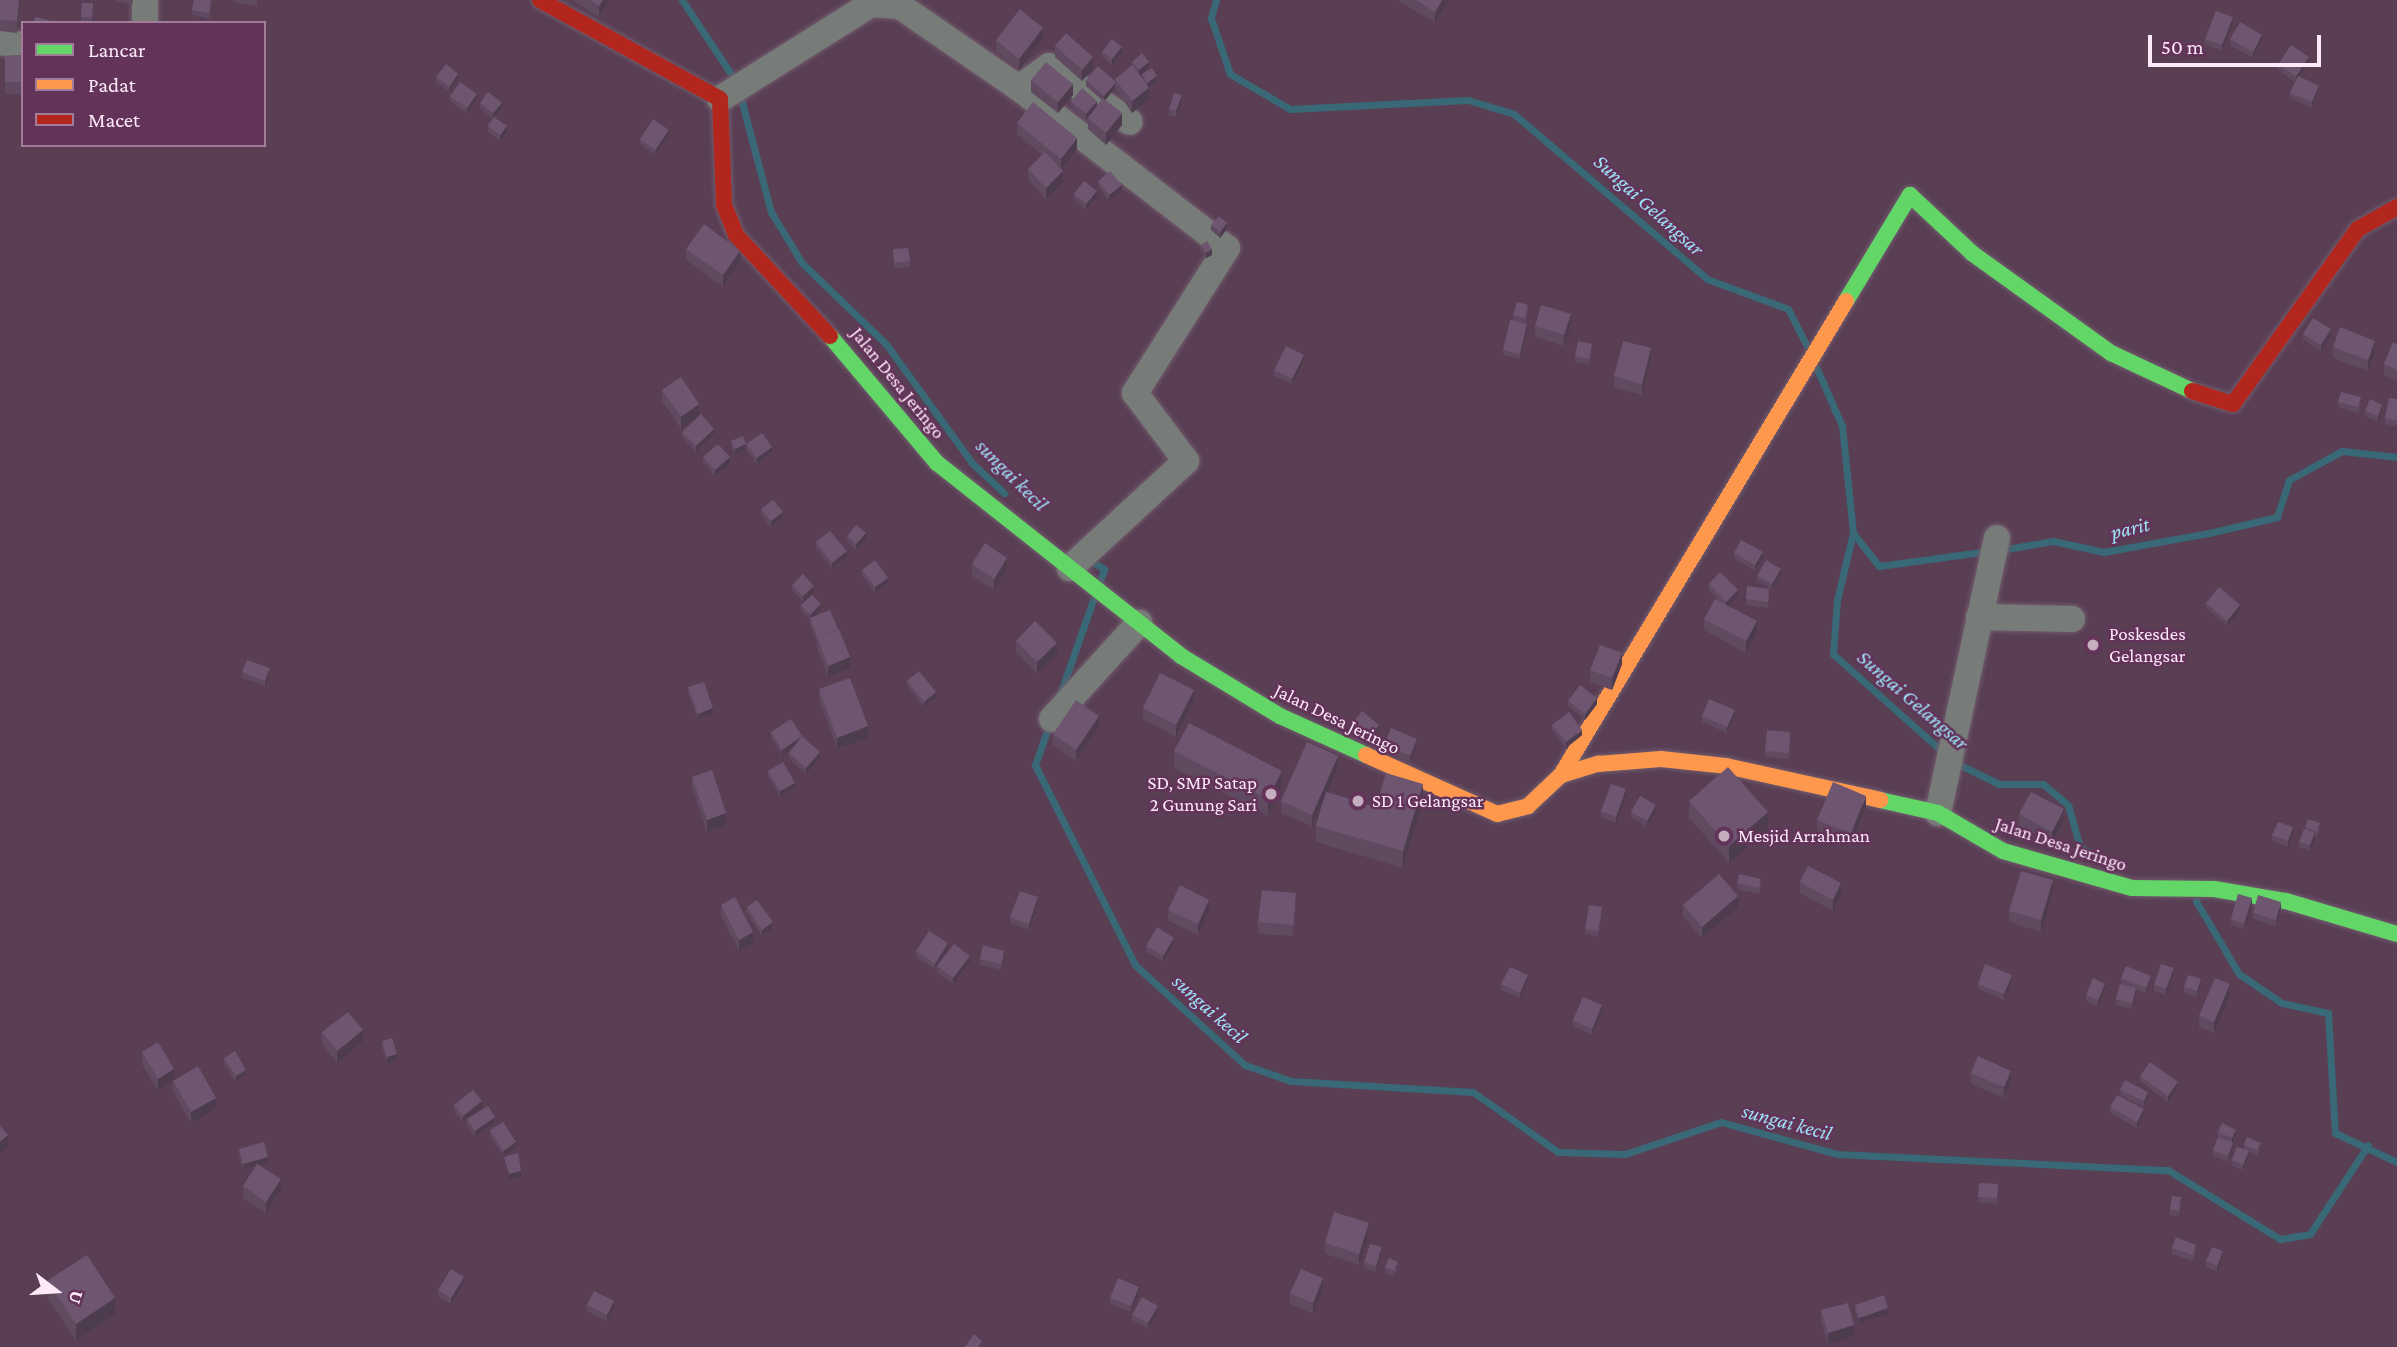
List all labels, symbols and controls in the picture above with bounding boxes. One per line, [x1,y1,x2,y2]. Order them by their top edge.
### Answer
legend [21,21,266,147]
scale bar [2152,21,2325,65]
text: 50 m [2161,35,2204,59]
text: Lancar [88,38,145,62]
text: Padat [88,73,136,97]
text: Macet [88,108,140,132]
water label: Sungai Gelangsar [1589,149,1709,261]
street label: Jalan Desa Jeringo [846,323,950,443]
water label: sungai kecil [971,434,1053,516]
water label: parit [2108,511,2152,545]
place label: Poskesdes Gelangsar [2109,623,2186,667]
marker: Poskesdes Gelangsar [2083,635,2103,655]
water label: Sungai Gelangsar [1852,645,1974,755]
street label: Jalan Desa Jeringo [1270,679,1404,759]
place label: SD, SMP Satap 2 Gunung Sari [1148,772,1257,816]
marker: SD, SMP Satap 2 Gunung Sari [1263,786,1279,802]
place label: SD 1 Gelangsar [1372,790,1483,812]
marker: SD 1 Gelangsar [1350,793,1366,809]
street label: Jalan Desa Jeringo [1992,812,2130,876]
place label: Mesjid Arrahman [1738,825,1870,847]
marker: Mesjid Arrahman [1716,828,1732,844]
water label: sungai kecil [1168,969,1252,1049]
water label: sungai kecil [1740,1098,1834,1146]
north arrow [21,1256,91,1326]
text: U [65,1288,89,1307]

